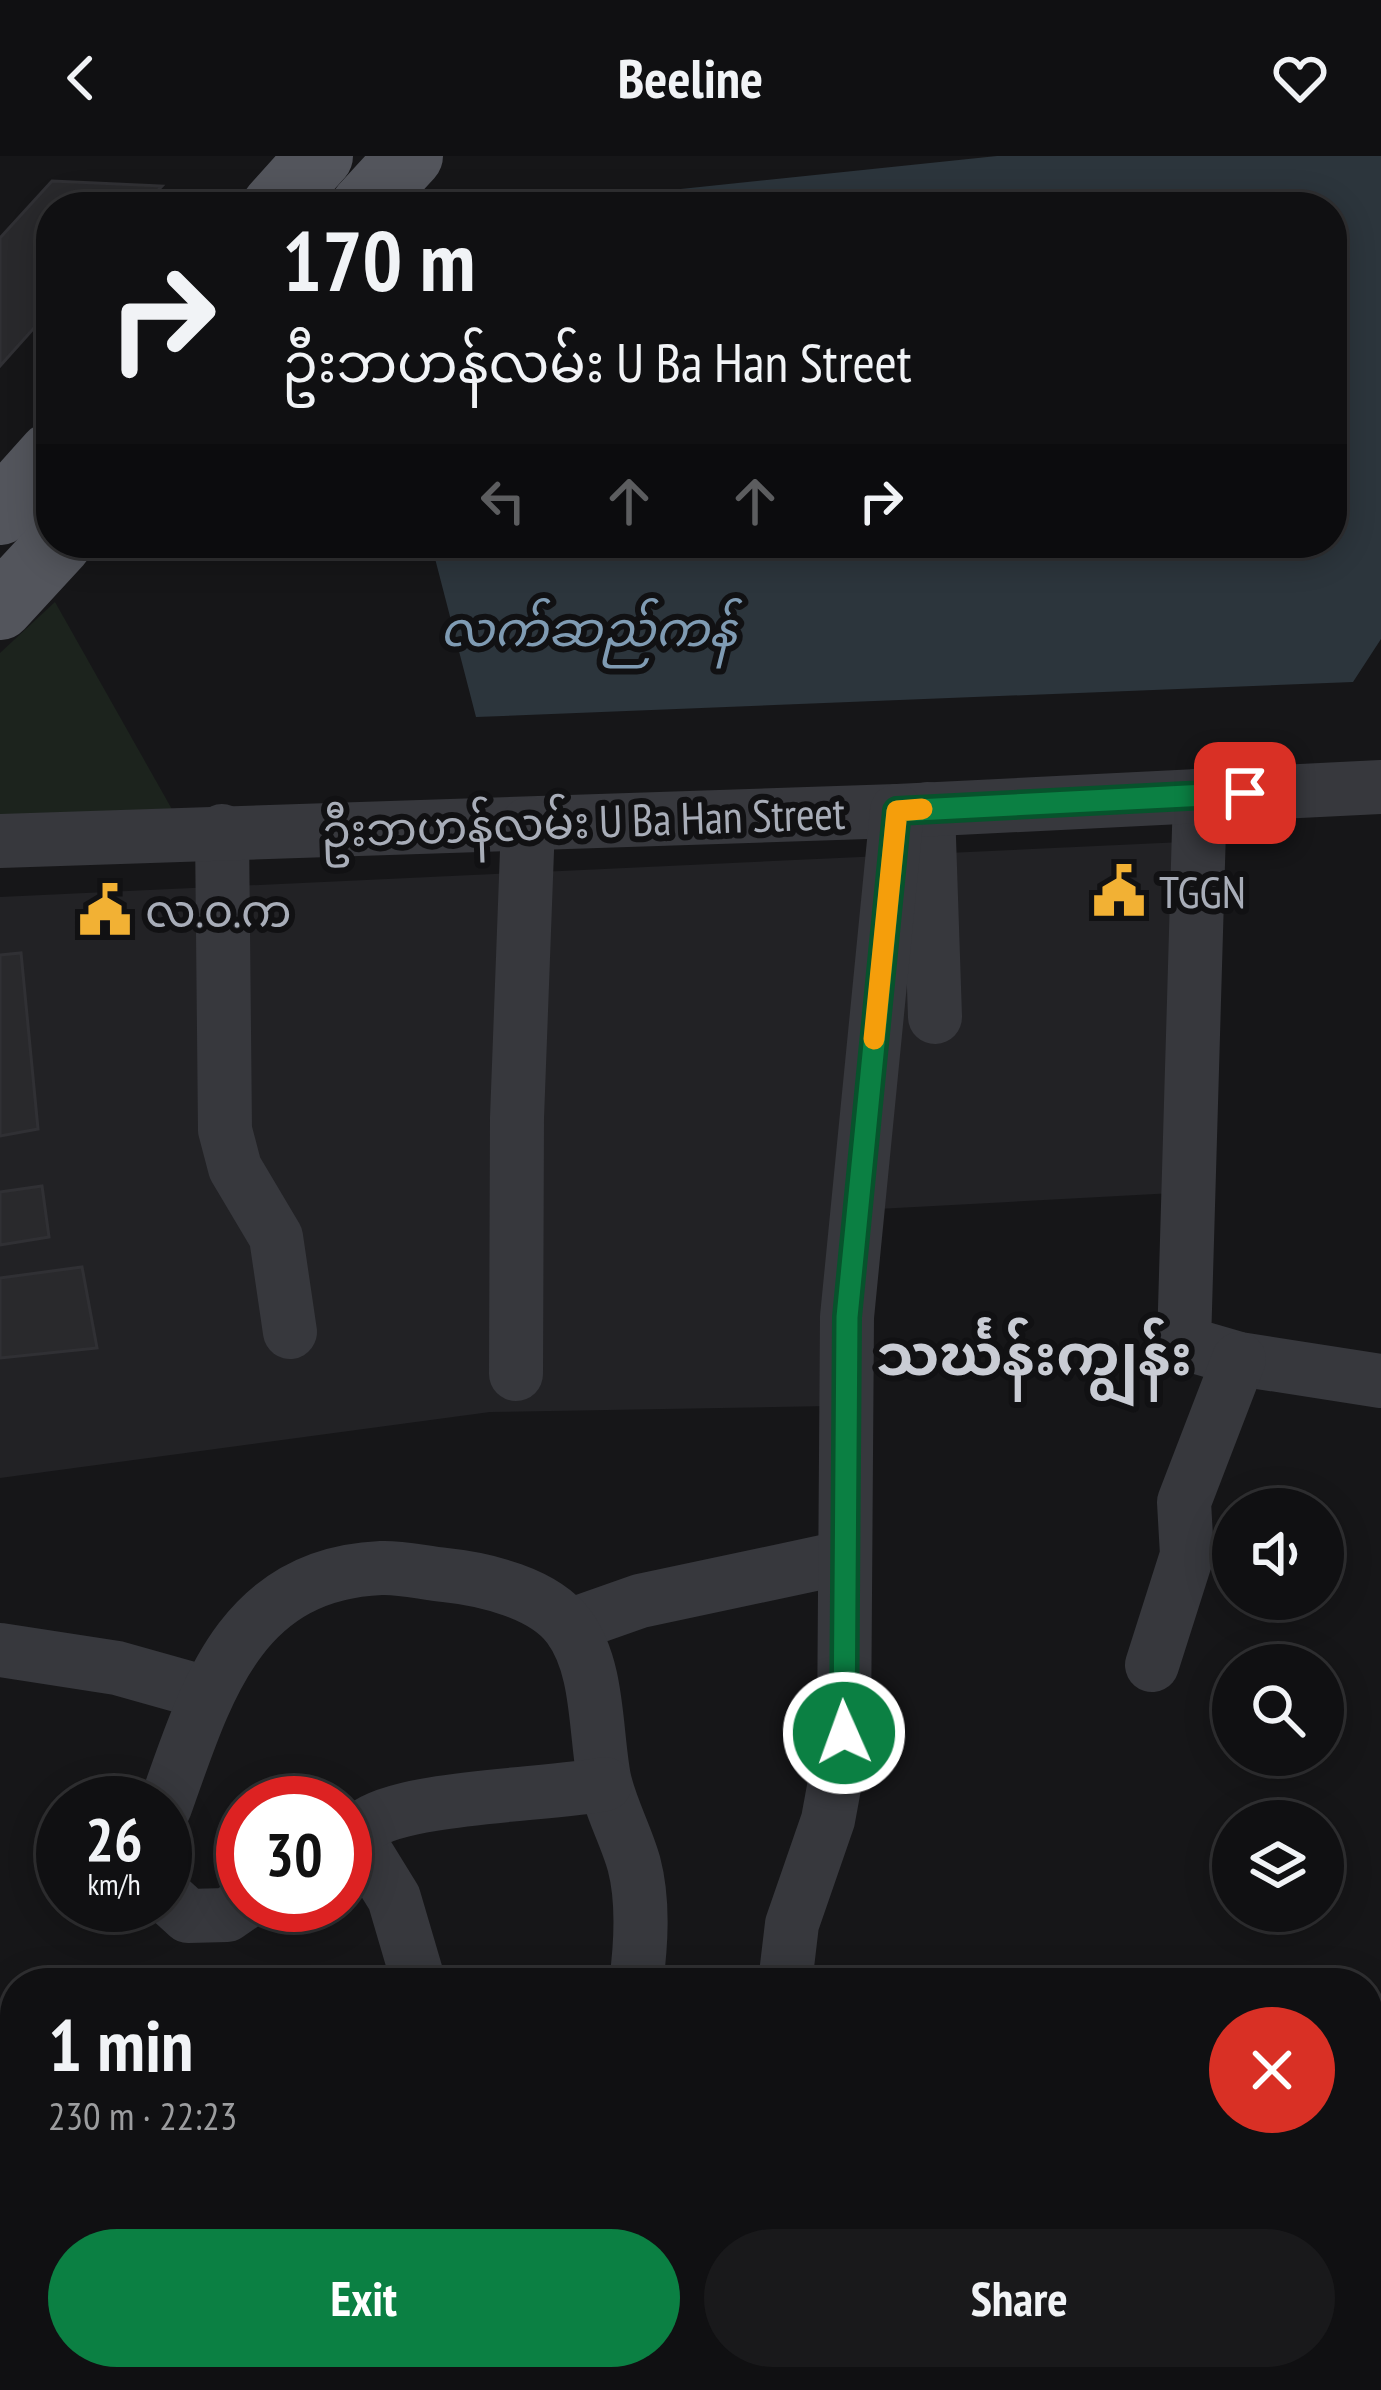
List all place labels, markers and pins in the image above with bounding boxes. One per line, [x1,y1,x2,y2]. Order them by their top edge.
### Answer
pin [1194,742,1296,844]
public building icon: TGGN [1090,862,1148,920]
place label: TGGN [1159,862,1246,920]
public building icon: လ.၀.က [76,881,134,939]
place label: လ.၀.က [145,881,292,939]

